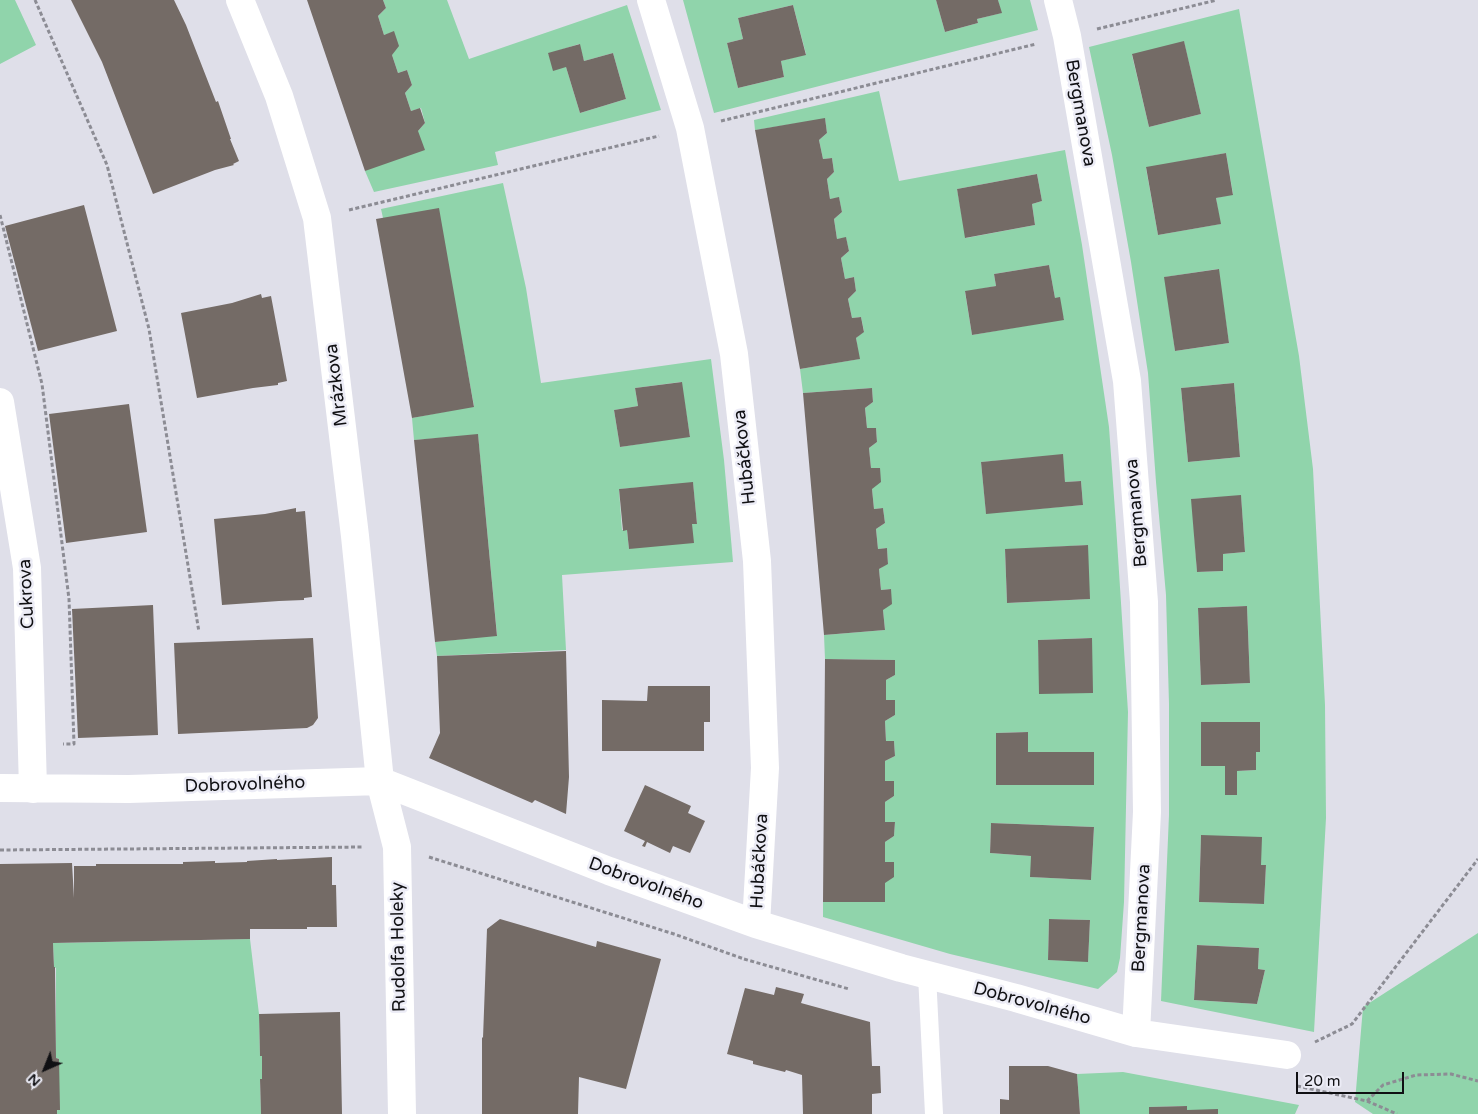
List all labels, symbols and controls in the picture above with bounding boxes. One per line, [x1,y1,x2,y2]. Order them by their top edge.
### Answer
street label: Bergmanova [1060,58,1100,168]
street label: Mrázkova [321,342,353,428]
street label: Hubáčkova [729,408,761,506]
street label: Bergmanova [1122,458,1152,568]
street label: Cukrova [14,558,40,630]
street label: Dobrovolného [184,772,306,798]
street label: Hubáčkova [747,813,773,909]
street label: Dobrovolného [586,853,706,915]
street label: Bergmanova [1128,863,1156,973]
street label: Rudolfa Holeky [387,882,411,1012]
street label: Dobrovolného [971,978,1093,1030]
north arrow [20,1044,70,1094]
scale bar [1298,1062,1406,1094]
text: N [24,1070,44,1090]
text: 20 m [1304,1072,1341,1090]

